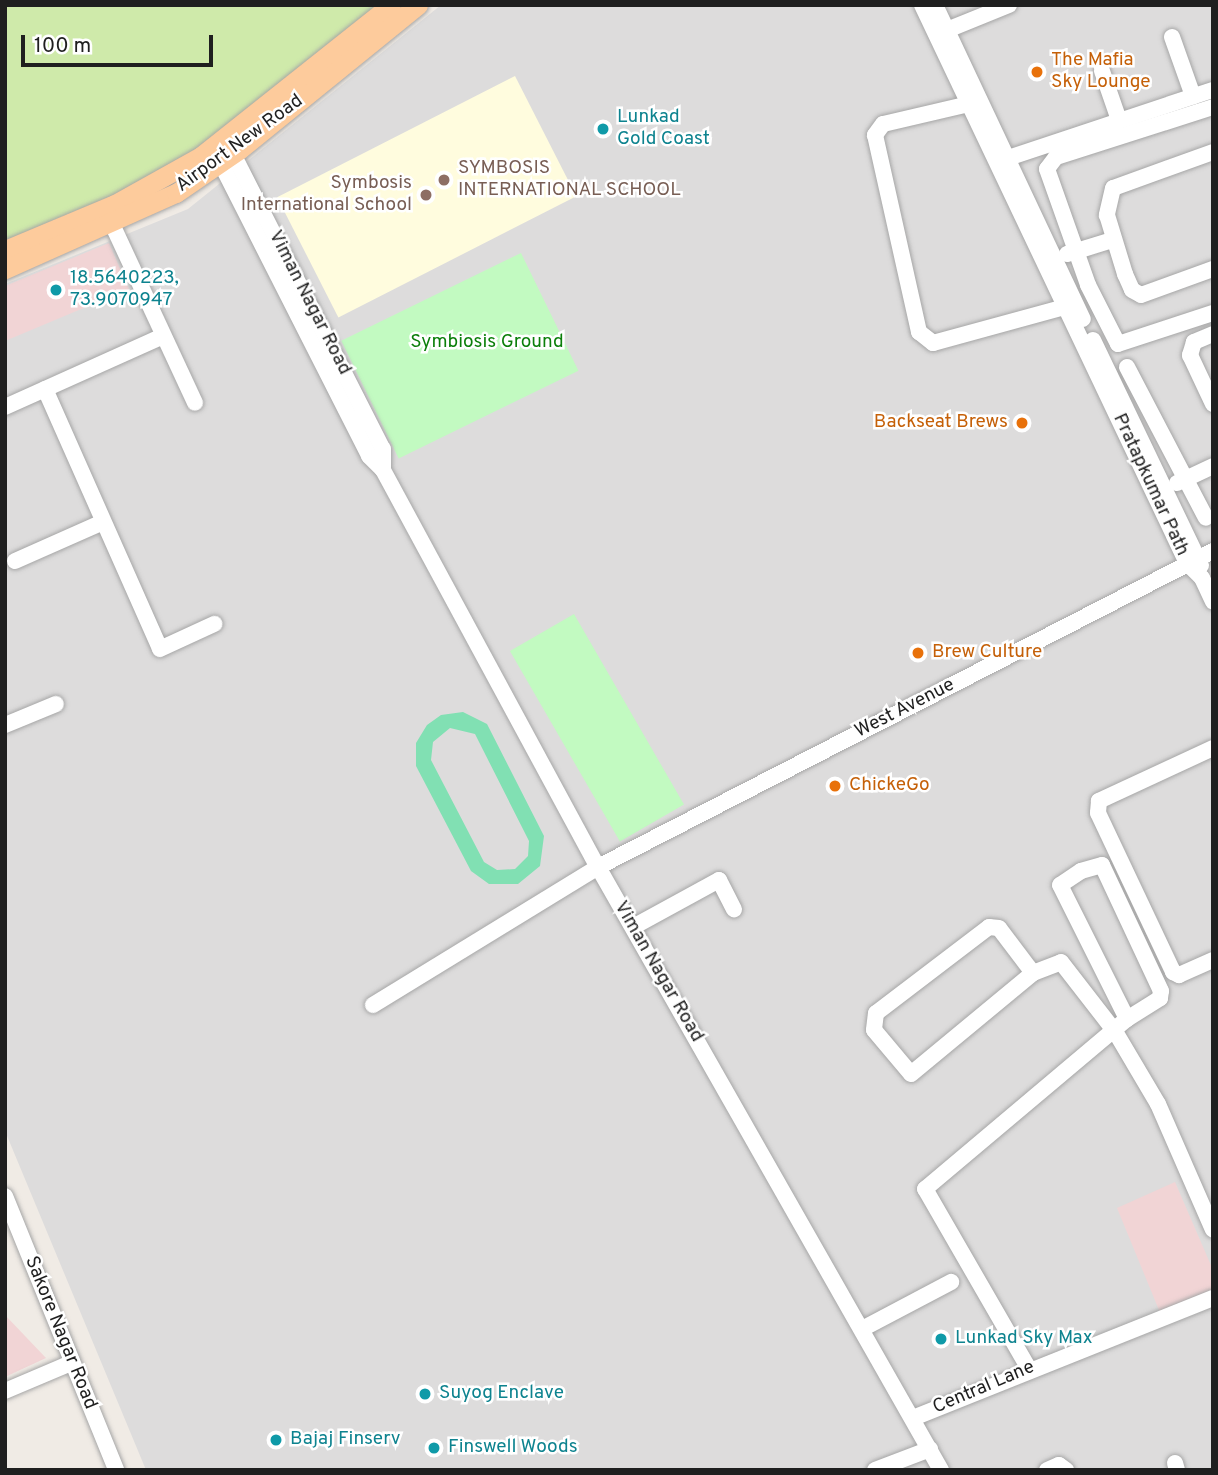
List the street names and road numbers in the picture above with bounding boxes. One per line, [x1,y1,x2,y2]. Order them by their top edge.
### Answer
street label: Airport New Road [172,90,308,198]
street label: Viman Nagar Road [263,227,355,379]
street label: Pratapkumar Path [1107,410,1193,560]
street label: West Avenue [851,674,959,744]
street label: Viman Nagar Road [608,898,708,1046]
street label: Sakore Nagar Road [19,1253,101,1413]
street label: Central Lane [930,1356,1038,1420]

